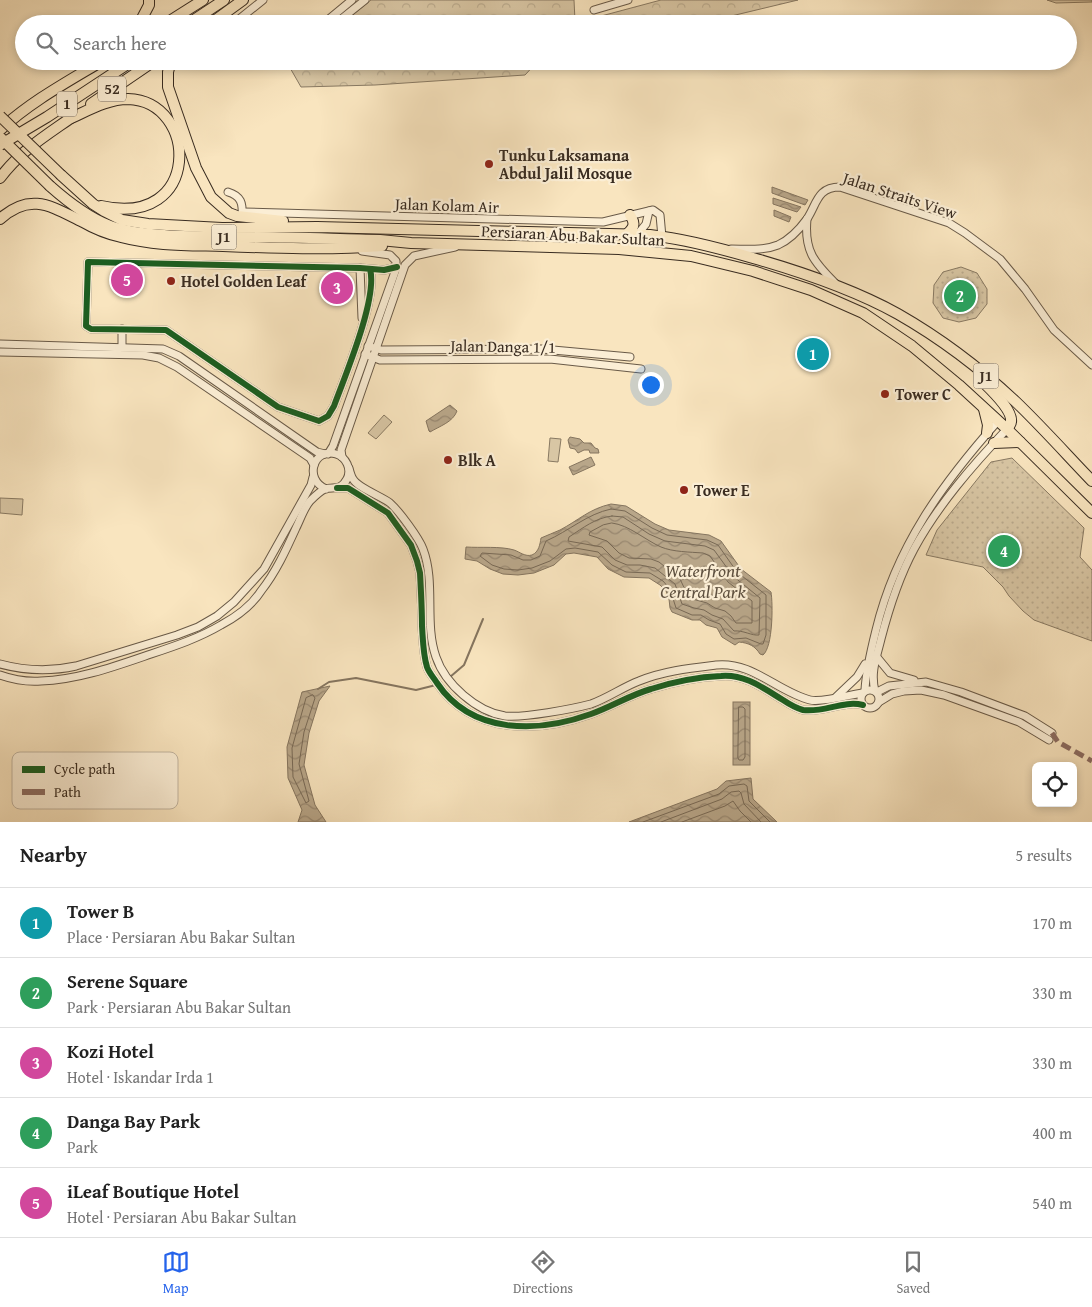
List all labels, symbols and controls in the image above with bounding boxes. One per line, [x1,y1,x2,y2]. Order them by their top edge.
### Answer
search box [15,15,1077,70]
icon: search [33,29,61,57]
text: Search here [73,29,167,57]
road number: 52 [98,76,126,102]
road number: 1 [57,92,77,116]
place label: Tunku Laksamana Abdul Jalil Mosque [499,143,632,185]
marker: Tunku Laksamana Abdul Jalil Mosque [483,158,495,170]
street label: Jalan Straits View [838,165,961,225]
street label: Jalan Kolam Air [392,191,500,219]
street label: Persiaran Abu Bakar Sultan [481,218,665,252]
road number: J1 [212,224,236,250]
pin: 5 [111,261,143,299]
place label: Hotel Golden Leaf [181,269,309,293]
pin: 3 [321,269,353,307]
marker: Hotel Golden Leaf [165,275,177,287]
pin: 2 [944,277,976,315]
street label: Jalan Danga 1/1 [448,333,556,359]
pin: 1 [797,335,829,373]
road number: J1 [974,364,998,388]
your location [638,372,664,398]
place label: Tower C [895,382,951,406]
marker: Tower C [879,388,891,400]
place label: Blk A [458,448,496,472]
marker: Blk A [442,454,454,466]
place label: Tower E [694,478,750,502]
marker: Tower E [678,484,690,496]
pin: 4 [988,532,1020,570]
water label: Waterfront Central Park [660,557,746,605]
legend [12,752,178,809]
text: Cycle path [54,759,115,779]
map controls [1032,762,1077,807]
button: locate [1032,762,1077,807]
text: Path [54,782,81,802]
text: Nearby [20,839,87,870]
text: 5 results [1015,843,1072,867]
text: Tower B [67,897,135,925]
text: 1 [32,911,40,935]
text: 170 m [1032,911,1072,935]
text: Place · Persiaran Abu Bakar Sultan [67,925,295,949]
text: Serene Square [67,967,188,995]
text: 2 [32,981,40,1005]
text: 330 m [1032,981,1072,1005]
text: Park · Persiaran Abu Bakar Sultan [67,995,291,1019]
text: Kozi Hotel [67,1037,154,1065]
text: 3 [32,1051,40,1075]
text: 330 m [1032,1051,1072,1075]
text: Hotel · Iskandar Irda 1 [67,1065,214,1089]
text: Danga Bay Park [67,1107,200,1135]
text: 4 [32,1121,40,1145]
text: 400 m [1032,1121,1072,1145]
text: Park [67,1135,98,1159]
text: iLeaf Boutique Hotel [67,1177,239,1205]
text: 5 [32,1191,40,1215]
text: 540 m [1032,1191,1072,1215]
text: Hotel · Persiaran Abu Bakar Sultan [67,1205,297,1229]
tab: Map [162,1248,190,1298]
tab: Directions [513,1248,573,1298]
tab: Saved [896,1248,930,1298]

